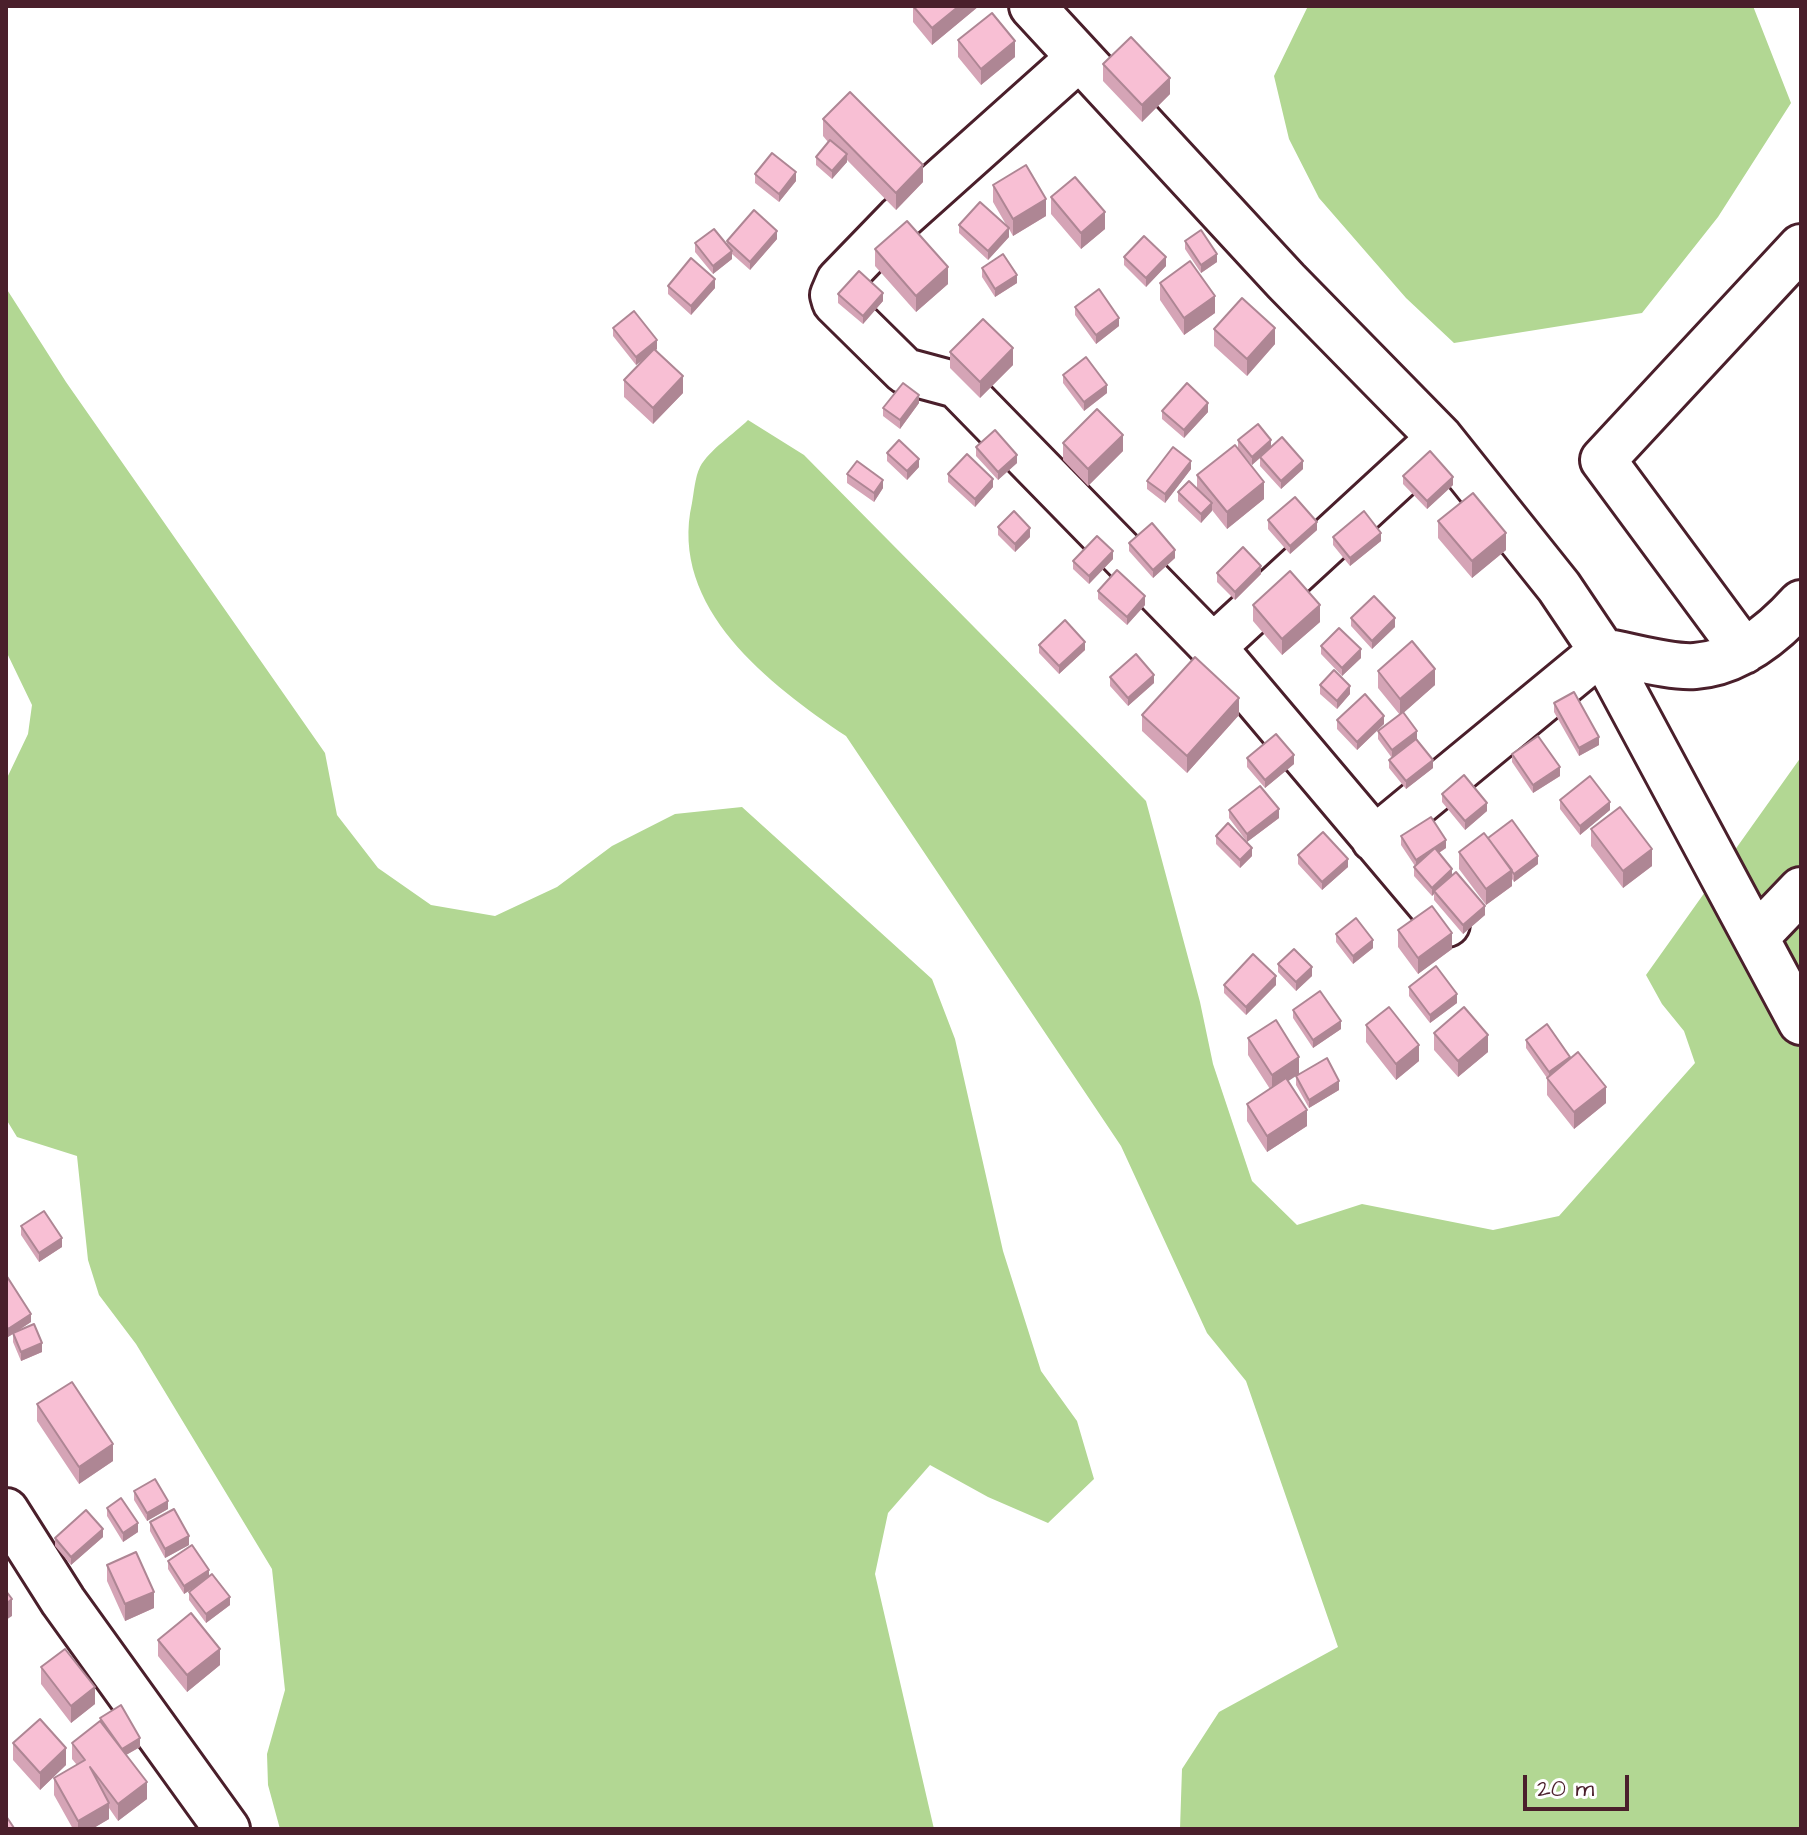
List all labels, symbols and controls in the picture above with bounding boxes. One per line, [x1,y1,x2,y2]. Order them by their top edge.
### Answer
scale bar [1527,1759,1633,1809]
text: 20 m [1537,1772,1594,1806]

